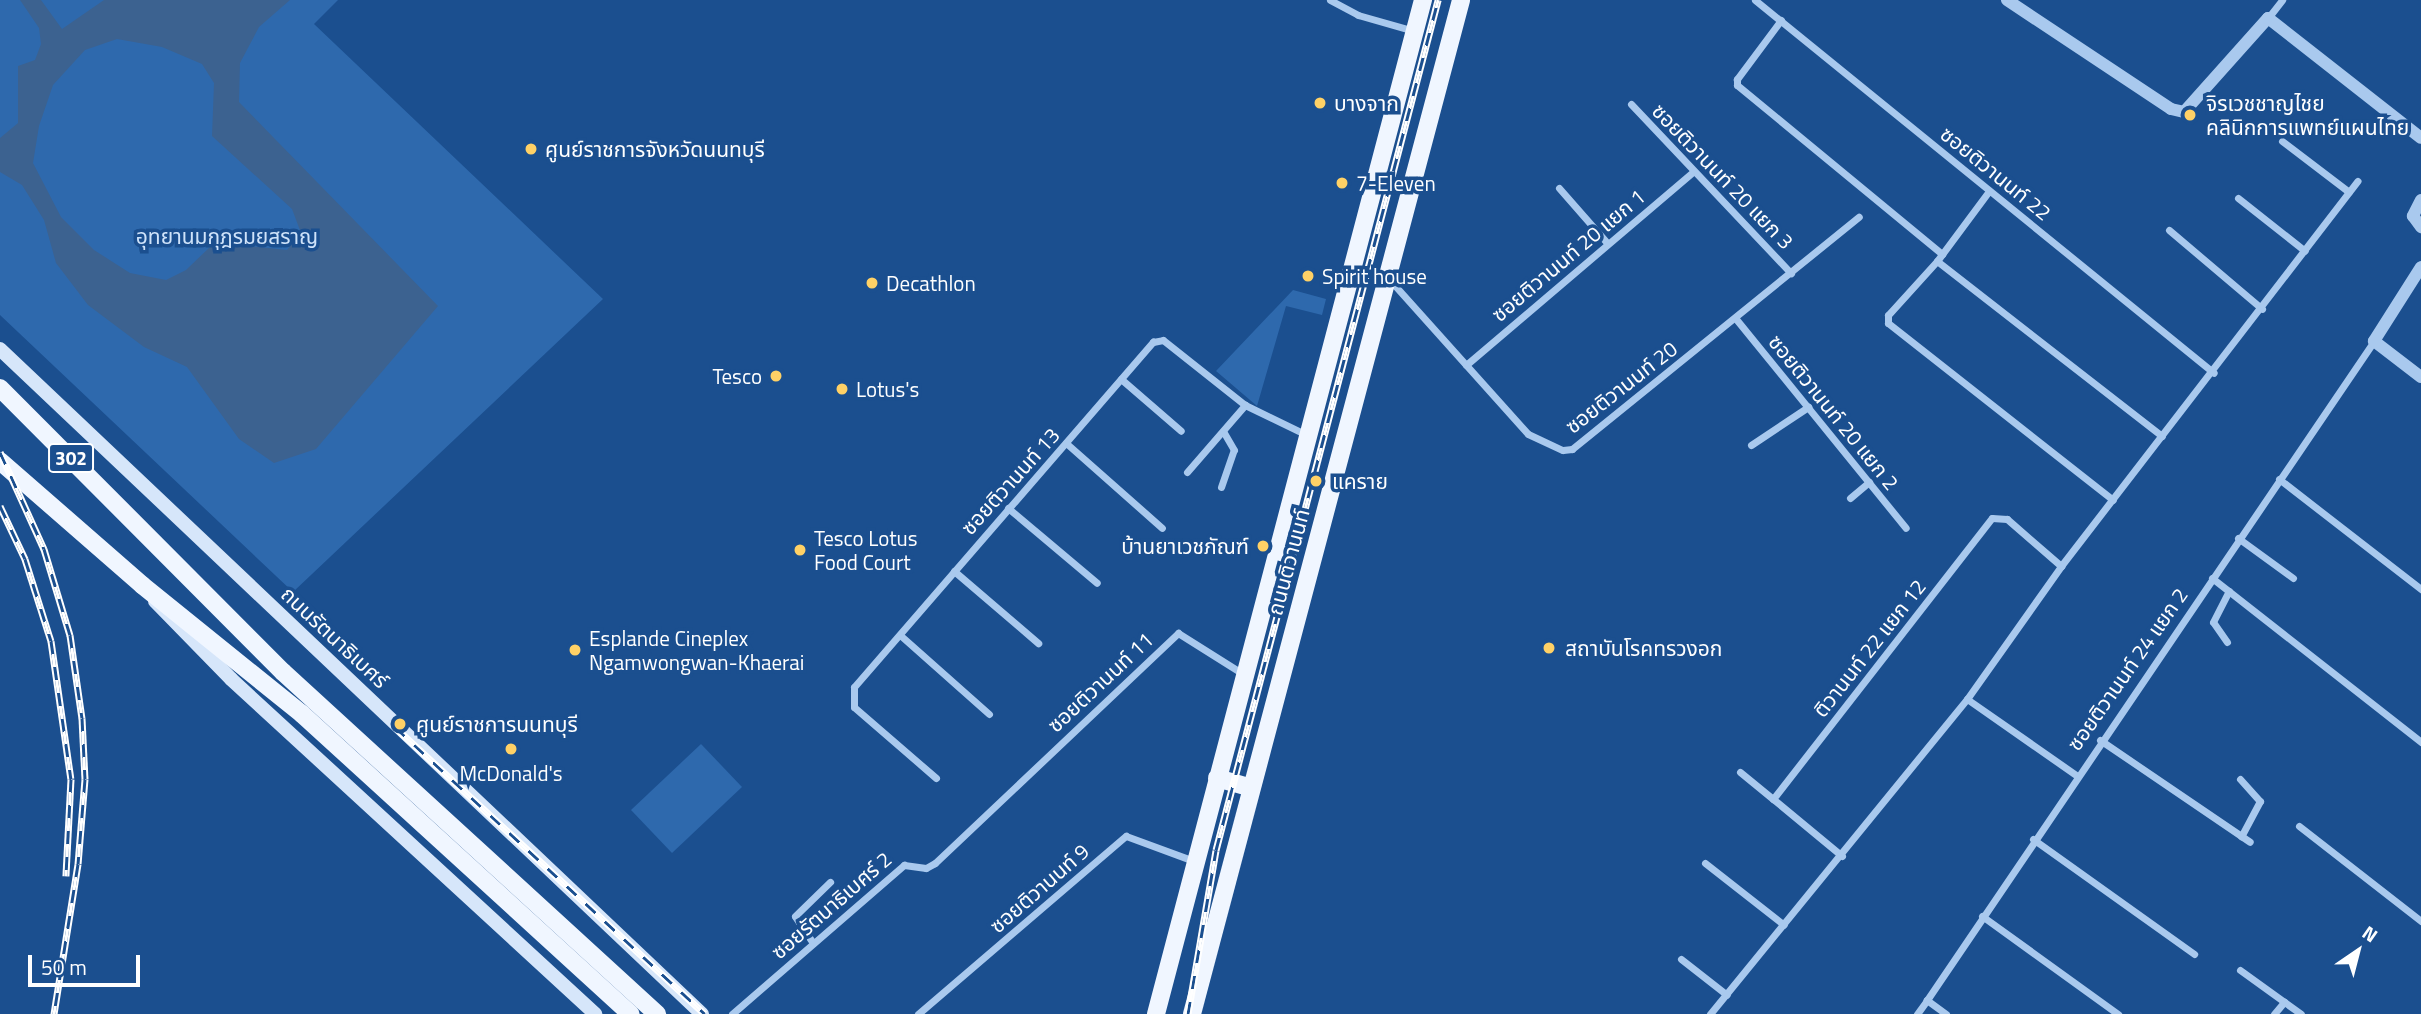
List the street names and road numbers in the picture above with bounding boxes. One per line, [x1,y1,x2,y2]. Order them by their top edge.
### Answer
street label: ซอยติวานนท์ 20 แยก 3 [1647,98,1799,254]
street label: ซอยติวานนท์ 22 [1936,121,2056,225]
street label: ซอยติวานนท์ 20 แยก 1 [1486,183,1650,327]
street label: ซอยติวานนท์ 20 แยก 2 [1764,329,1904,495]
street label: ซอยติวานนท์ 20 [1560,335,1682,439]
street label: ซอยติวานนท์ 13 [955,422,1065,540]
road number: 302 [46,442,96,474]
street label: ถนนติวานนท์ [1262,506,1314,618]
street label: ติวานนท์ 22 แยก 12 [1807,574,1931,722]
street label: ถนนรัตนาธิเบศร์ [276,581,394,693]
street label: ซอยติวานนท์ 24 แยก 2 [2061,583,2193,755]
street label: ซอยติวานนท์ 11 [1042,627,1158,737]
street label: ซอยติวานนท์ 9 [984,838,1094,938]
street label: ซอยรัตนาธิเบศร์ 2 [766,846,896,964]

